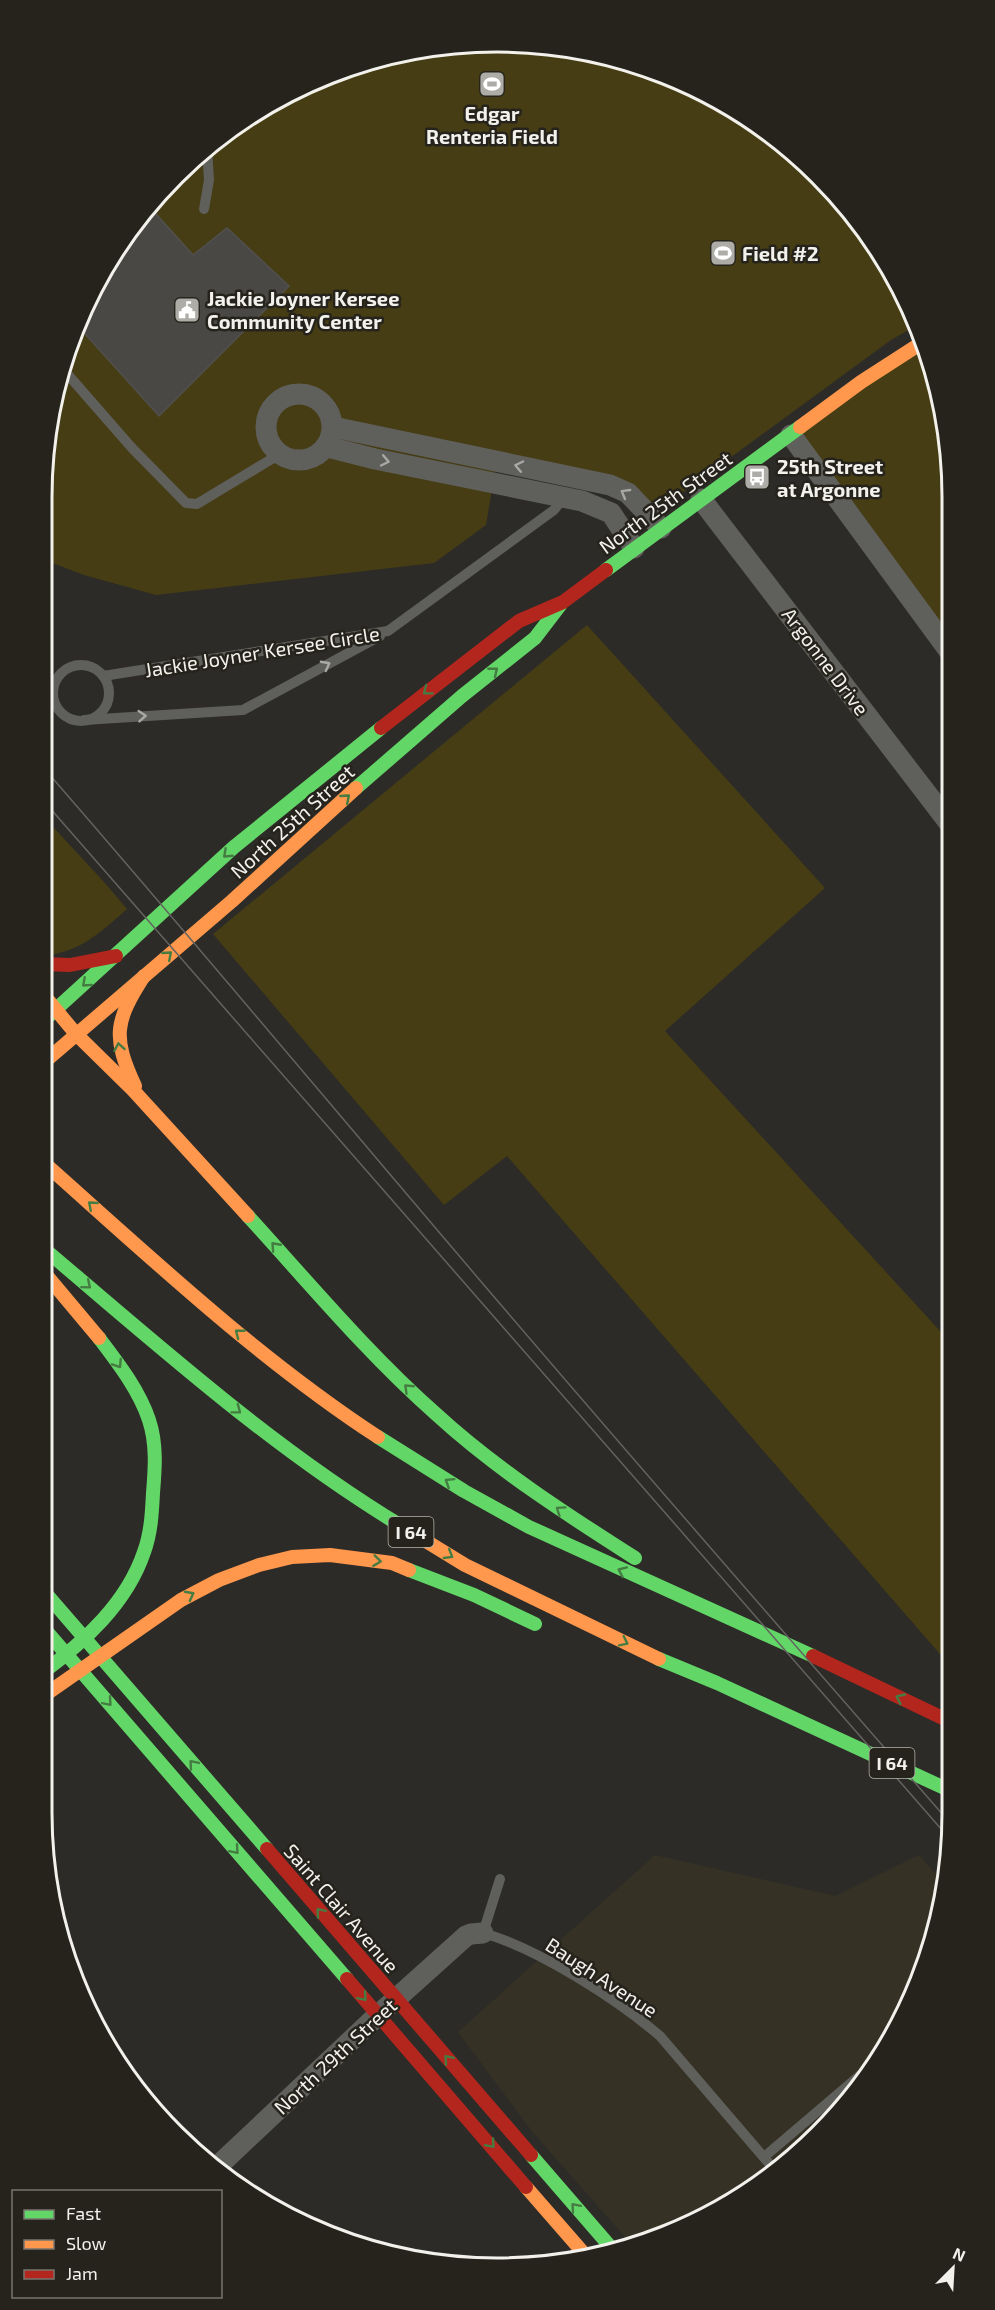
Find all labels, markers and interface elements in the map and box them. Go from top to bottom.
sports icon: Edgar Renteria Field [477,69,507,99]
place label: Edgar Renteria Field [426,101,558,148]
sports icon: Field #2 [708,238,738,268]
place label: Field #2 [742,241,819,265]
place label: Jackie Joyner Kersee Community Center [207,286,399,334]
public building icon: Jackie Joyner Kersee Community Center [172,295,202,325]
street label: North 25th Street [594,446,736,558]
one-way arrow [380,454,390,467]
place label: 25th Street at Argonne [777,454,883,501]
one-way arrow [514,460,524,473]
bus stop icon: 25th Street at Argonne [742,462,772,492]
one-way arrow [621,489,631,500]
street label: Argonne Drive [778,602,874,720]
street label: Jackie Joyner Kersee Circle [143,621,381,681]
one-way arrow [320,661,330,672]
one-way arrow [487,668,498,679]
one-way arrow [423,684,434,695]
one-way arrow [138,710,147,723]
street label: North 25th Street [225,759,359,883]
one-way arrow [339,794,350,805]
one-way arrow [223,847,233,858]
one-way arrow [161,951,172,962]
one-way arrow [82,976,93,987]
one-way arrow [114,1043,126,1052]
one-way arrow [88,1201,99,1212]
one-way arrow [271,1242,282,1253]
one-way arrow [80,1278,91,1289]
one-way arrow [235,1329,246,1340]
one-way arrow [111,1358,123,1368]
one-way arrow [404,1385,415,1396]
one-way arrow [230,1402,241,1413]
one-way arrow [445,1477,455,1489]
one-way arrow [556,1506,567,1517]
road number: I 64 [388,1517,434,1547]
one-way arrow [443,1548,453,1560]
one-way arrow [372,1555,381,1567]
one-way arrow [618,1566,629,1578]
one-way arrow [184,1591,194,1602]
one-way arrow [617,1635,628,1647]
one-way arrow [895,1694,906,1706]
one-way arrow [101,1695,112,1706]
road number: I 64 [870,1748,914,1778]
one-way arrow [189,1760,200,1771]
street label: Saint Clair Avenue [280,1839,404,1977]
one-way arrow [228,1843,239,1854]
one-way arrow [316,1908,327,1919]
street label: Baugh Avenue [542,1932,662,2022]
one-way arrow [356,1990,367,2001]
street label: North 29th Street [269,1993,402,2119]
one-way arrow [444,2055,455,2066]
one-way arrow [484,2137,495,2148]
legend [12,2190,222,2298]
text: Fast [66,2202,101,2224]
one-way arrow [571,2203,582,2214]
text: Slow [66,2232,107,2254]
north arrow [923,2238,983,2298]
text: N [950,2243,968,2265]
text: Jam [66,2262,98,2284]

